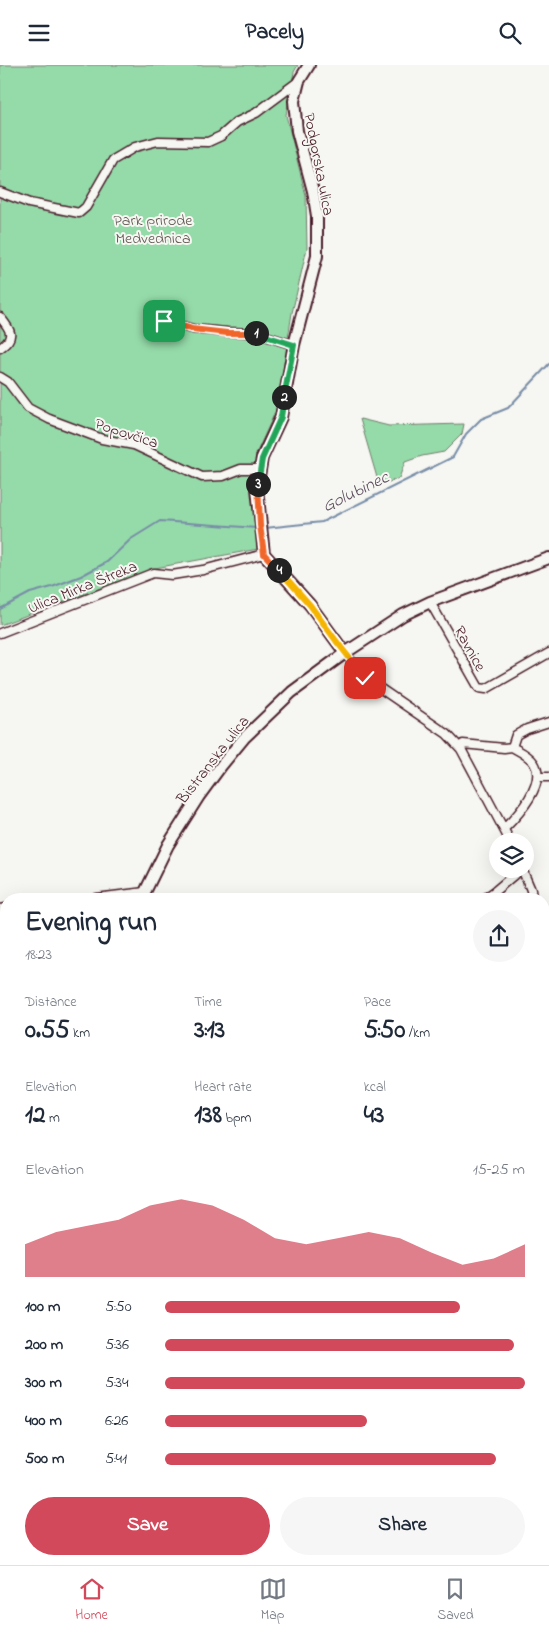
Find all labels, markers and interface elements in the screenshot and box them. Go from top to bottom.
text: Pacely [245,17,304,49]
icon: menu [25,19,53,47]
icon: search [496,19,524,47]
street label: Podgorska ulica [296,111,340,218]
park label: Park prirode Medvednica [114,209,193,251]
pin [143,300,185,342]
icon: arrive [150,307,178,335]
pin: 1 [244,321,268,345]
text: 1 [254,323,259,344]
pin: 2 [272,385,296,409]
text: 2 [281,387,288,408]
street label: Popovčica [91,412,161,455]
water label: Golubinec [318,465,394,520]
pin: 3 [246,471,270,497]
text: 3 [256,474,261,495]
street label: Ulica Mirka Štreka [24,555,141,621]
pin: 4 [266,557,292,583]
text: 4 [277,560,282,581]
street label: Ravnice [447,622,492,677]
pin [344,657,386,699]
icon: check [351,664,379,692]
street label: Bistranska ulica [171,711,256,811]
map controls [489,833,534,878]
button: layers [489,833,534,878]
text: Evening run [25,903,157,944]
button: share [473,910,525,962]
text: 18:23 [25,943,52,967]
text: Distance [25,992,77,1013]
text: Time [194,992,222,1013]
text: Pace [364,992,391,1013]
text: 0.55 [25,1013,70,1049]
text: 3:13 [194,1013,225,1049]
text: 5:50 [364,1013,405,1049]
text: km [70,1023,90,1044]
text: /km [405,1023,430,1044]
text: Elevation [25,1077,76,1098]
text: Heart rate [194,1077,252,1098]
text: kcal [364,1077,386,1098]
text: 12 [25,1098,45,1134]
text: 138 [194,1098,222,1134]
text: 43 [364,1098,384,1134]
text: m [45,1108,60,1129]
text: bpm [222,1108,251,1129]
text: Elevation [25,1158,84,1182]
text: 15–25 m [473,1158,525,1182]
text: 100 m [25,1295,60,1319]
text: 5:50 [105,1295,132,1319]
text: 200 m [25,1333,63,1357]
text: 5:36 [105,1333,129,1357]
text: 300 m [25,1371,62,1395]
text: 5:34 [105,1371,129,1395]
text: 400 m [25,1409,62,1433]
text: 6:26 [105,1409,128,1433]
text: 500 m [25,1447,64,1471]
text: 5:41 [105,1447,127,1471]
button: Save [25,1497,270,1555]
button: Share [280,1497,525,1555]
tab: Home [75,1575,108,1626]
tab: Map [259,1575,287,1626]
tab: Saved [437,1575,474,1626]

